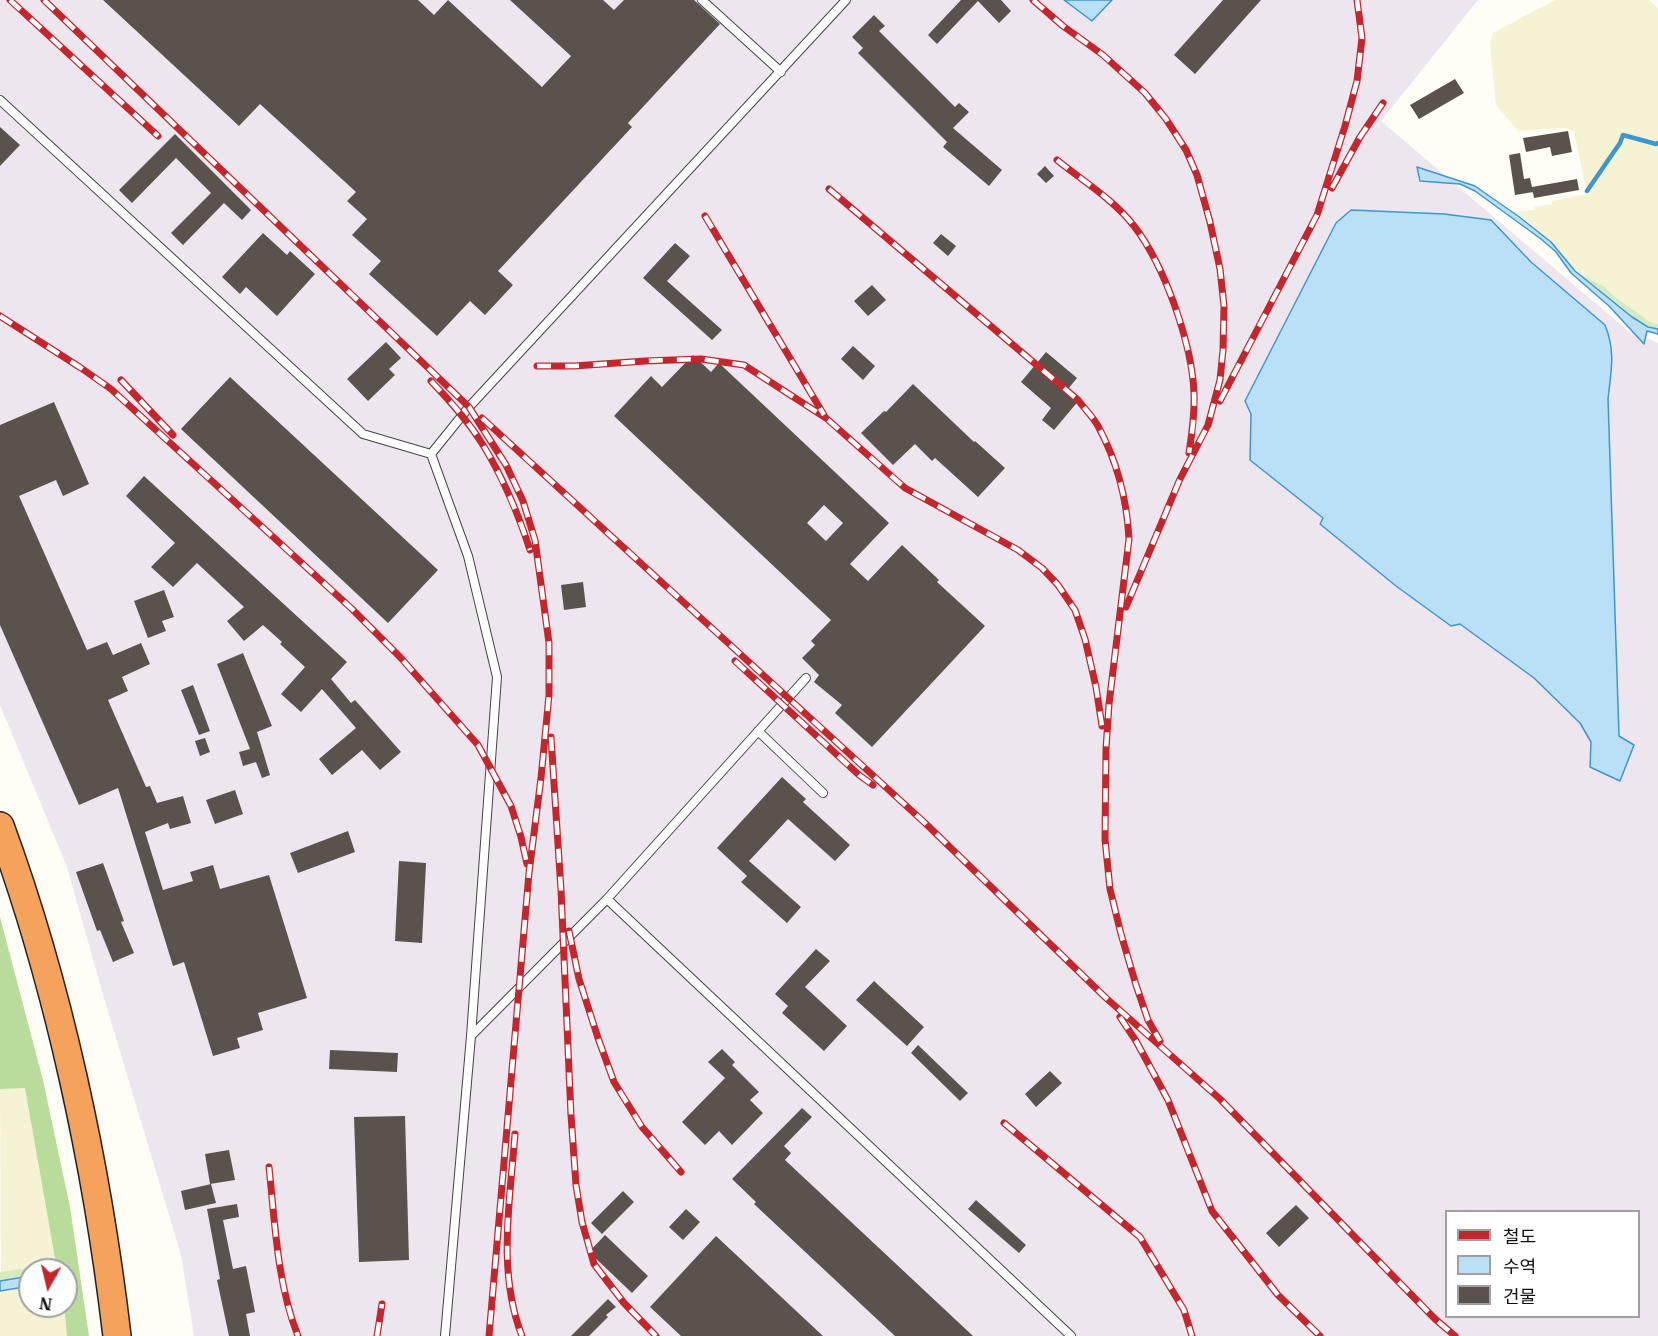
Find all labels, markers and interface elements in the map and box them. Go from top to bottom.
legend [1445,1210,1640,1318]
text: 철도 [1503,1225,1536,1248]
text: 수역 [1503,1255,1536,1278]
north arrow [18,1258,78,1318]
text: 건물 [1503,1285,1536,1308]
text: N [38,1293,53,1315]

